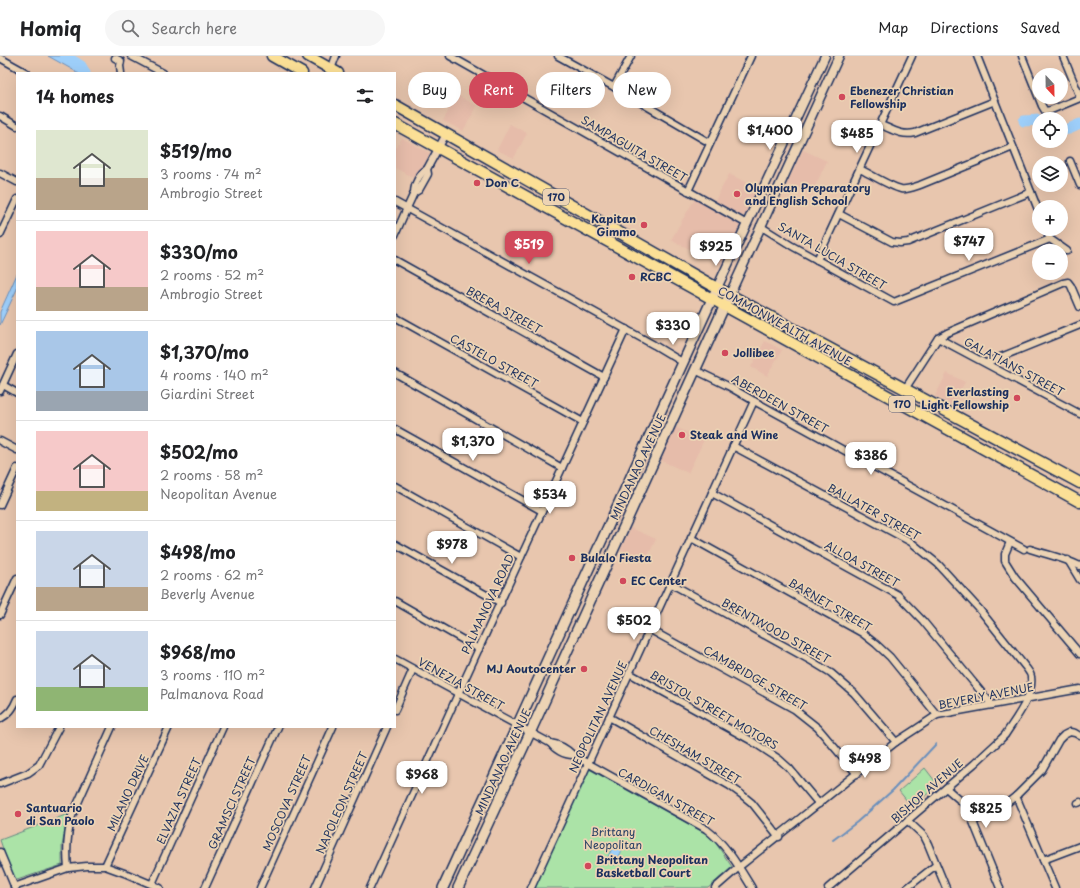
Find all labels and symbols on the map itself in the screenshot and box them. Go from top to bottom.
north arrow [1032,68,1068,104]
place label: Ebenezer Christian Fellowship [850,82,954,112]
marker: Ebenezer Christian Fellowship [837,92,847,102]
street label: SAMPAGUITA STREET [578,111,691,186]
pin: $1,400 [737,117,803,151]
pin: $485 [833,120,881,154]
place label: Don C [485,174,519,191]
marker: Don C [472,178,482,188]
place label: Olympian Preparatory and English School [745,179,870,209]
road number: 170 [543,189,569,205]
marker: Olympian Preparatory and English School [732,189,742,199]
place label: Kapitan Gimmo [591,210,637,240]
street label: SANTA LUCIA STREET [775,217,890,294]
marker: Kapitan Gimmo [639,220,649,230]
pin: $747 [945,228,993,262]
pin: $519 [505,231,553,265]
pin: $925 [692,233,740,267]
place label: RCBC [640,268,671,285]
marker: RCBC [627,272,637,282]
street label: BRERA STREET [463,282,545,338]
street label: COMMONWEALTH AVENUE [715,282,855,370]
pin: $330 [649,312,697,346]
street label: CASTELO STREET [447,329,542,392]
street label: GALATIANS STREET [961,333,1068,400]
place label: Jollibee [733,344,774,361]
marker: Jollibee [720,348,730,358]
street label: ABERDEEN STREET [729,370,832,437]
place label: Everlasting Light Fellowship [921,383,1009,413]
marker: Everlasting Light Fellowship [1012,393,1022,403]
road number: 170 [889,396,915,412]
street label: MINDANAO AVENUE [605,411,670,523]
place label: Steak and Wine [690,426,779,443]
pin: $1,370 [440,428,506,462]
marker: Steak and Wine [677,430,687,440]
pin: $386 [847,442,895,476]
street label: BALLATER STREET [825,479,924,544]
pin: $534 [526,481,574,515]
pin: $978 [428,531,476,565]
street label: ALLOA STREET [822,536,903,591]
place label: Bulalo Fiesta [580,549,652,566]
street label: PALMANOVA ROAD [457,551,518,657]
marker: Bulalo Fiesta [567,553,577,563]
place label: EC Center [631,572,687,589]
street label: BARNET STREET [785,574,876,636]
marker: EC Center [618,576,628,586]
street label: BRENTWOOD STREET [719,594,834,668]
pin: $502 [610,607,658,641]
street label: CAMBRIDGE STREET [700,641,811,714]
street label: VENEZIA STREET [415,653,508,714]
street label: NEOPOLITAN AVENUE [564,658,631,775]
place label: MJ Aoutocenter [487,660,576,677]
marker: MJ Aoutocenter [579,664,589,674]
street label: BRISTOL STREET MOTORS [647,666,782,753]
street label: BEVERLY AVENUE [937,678,1035,713]
street label: MINDANAO AVENUE [470,706,535,818]
street label: CHESHAM STREET [646,721,744,788]
pin: $498 [841,745,889,779]
street label: NAPOLEON STREET [311,749,372,857]
street label: MILANO DRIVE [102,752,153,834]
street label: MOSCOVA STREET [258,752,316,853]
street label: GRAMSCI STREET [203,753,260,852]
street label: ELVAZIA STREET [152,754,205,847]
street label: BISHOP AVENUE [887,754,967,827]
pin: $968 [398,761,446,795]
street label: CARDIGAN STREET [615,763,718,830]
pin: $825 [962,795,1010,829]
place label: Santuario di San Paolo [26,799,95,829]
marker: Santuario di San Paolo [13,809,23,819]
park label: Brittany Neopolitan [584,823,642,853]
place label: Brittany Neopolitan Basketball Court [596,851,708,881]
marker: Brittany Neopolitan Basketball Court [583,861,593,871]

